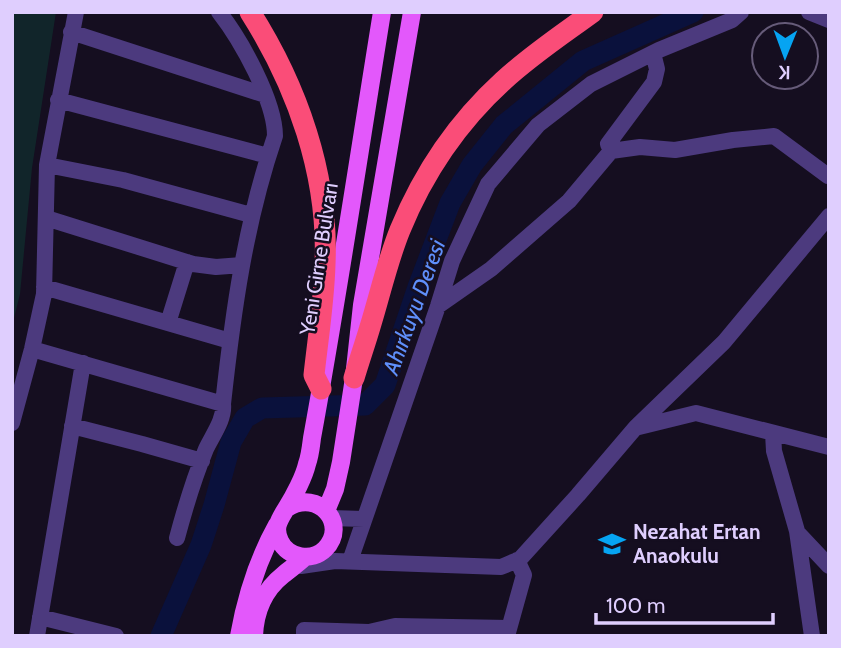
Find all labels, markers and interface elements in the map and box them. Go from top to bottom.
north arrow [750,21,820,91]
text: K [778,61,791,84]
street label: Yeni Girne Bulvarı [294,181,343,338]
water label: Ahırkuyu Deresi [376,235,452,379]
place label: Nezahat Ertan Anaokulu [633,519,761,568]
school or university icon: Nezahat Ertan Anaokulu [597,529,627,559]
scale bar [596,582,773,626]
text: 100 m [606,593,665,618]

